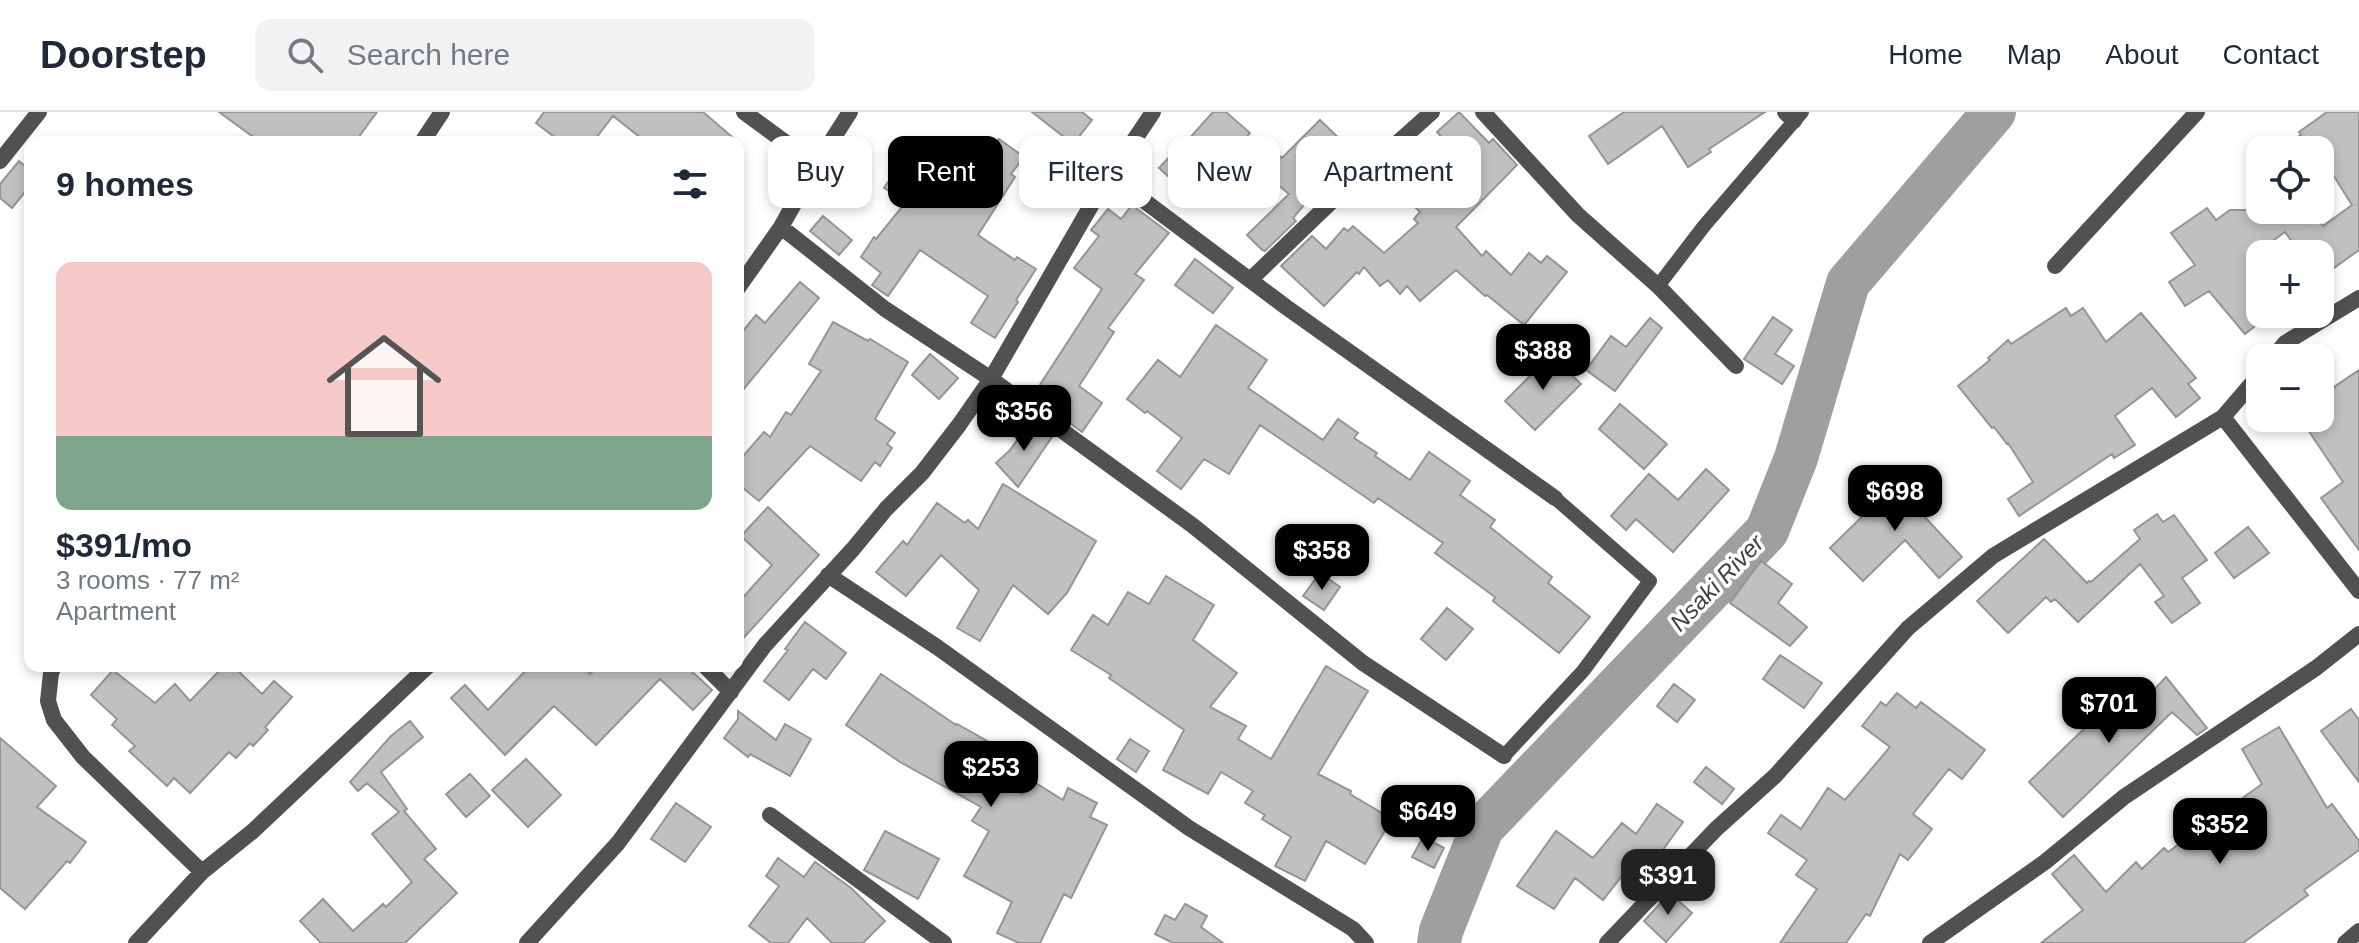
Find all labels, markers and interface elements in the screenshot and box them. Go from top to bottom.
search box [255,19,815,91]
icon: search [283,33,327,77]
text: Doorstep [40,34,207,76]
text: Search here [347,38,510,71]
text: Home [1888,39,1963,70]
text: Map [2007,39,2061,70]
text: About [2105,39,2179,70]
text: Contact [2223,39,2319,70]
chip: Buy [768,136,872,208]
chip: Rent [888,136,1003,208]
chip: Filters [1019,136,1152,208]
chip: New [1168,136,1280,208]
chip: Apartment [1296,136,1481,208]
map controls [2246,136,2334,432]
button: locate [2246,136,2334,224]
icon: filters [668,162,712,206]
text: 9 homes [56,165,194,203]
button: + [2246,240,2334,328]
icon: home [312,314,456,458]
pin: $388 [1496,324,1590,392]
text: $388 [1514,335,1572,365]
button: − [2246,344,2334,432]
pin: $356 [977,385,1071,453]
text: $356 [995,396,1053,426]
pin: $698 [1848,465,1942,533]
text: $698 [1866,476,1924,506]
pin: $358 [1275,524,1369,592]
text: $391/mo [56,526,192,564]
water label: Nsaki River [1664,528,1770,636]
text: $358 [1293,535,1351,565]
text: 3 rooms · 77 m² [56,565,240,595]
text: Apartment [56,596,176,626]
pin: $701 [2062,677,2156,745]
text: $701 [2080,688,2138,718]
pin: $253 [944,741,1038,809]
text: $253 [962,752,1020,782]
pin: $649 [1381,785,1475,853]
text: $649 [1399,796,1457,826]
pin: $352 [2173,798,2267,866]
text: $352 [2191,809,2249,839]
pin: $391 [1621,849,1715,917]
text: $391 [1639,860,1697,890]

